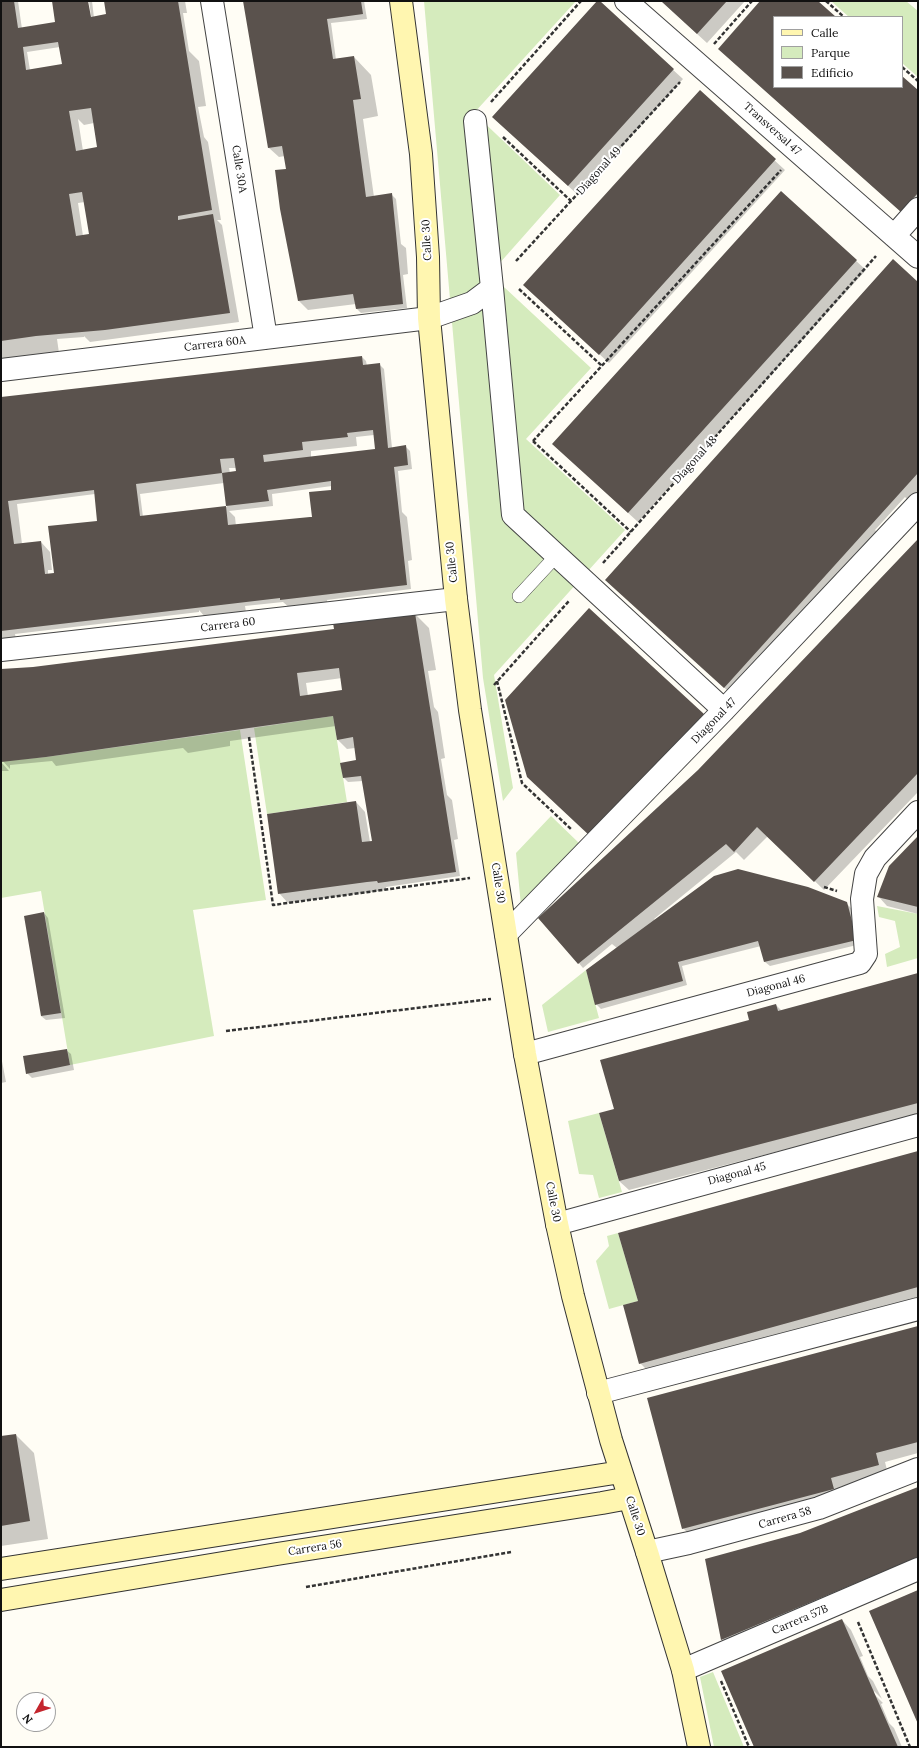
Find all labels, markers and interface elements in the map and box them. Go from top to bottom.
legend [773,16,903,88]
text: Calle [811,25,839,40]
text: Parque [811,45,850,60]
text: Edificio [811,65,853,80]
street label: Transversal 47 [740,100,804,158]
street label: Calle 30A [229,144,249,194]
street label: Diagonal 49 [574,144,624,198]
street label: Calle 30 [419,219,435,261]
street label: Carrera 60A [183,334,247,354]
street label: Diagonal 48 [670,433,720,487]
street label: Calle 30 [443,541,461,583]
street label: Carrera 60 [200,615,256,635]
street label: Diagonal 47 [689,695,739,747]
street label: Calle 30 [488,862,508,904]
street label: Diagonal 46 [745,972,807,1000]
street label: Diagonal 45 [706,1160,768,1188]
street label: Calle 30 [543,1181,563,1223]
street label: Calle 30 [622,1494,648,1538]
street label: Carrera 58 [757,1504,813,1532]
street label: Carrera 56 [287,1537,343,1559]
street label: Carrera 57B [770,1602,830,1638]
north arrow [16,1692,56,1732]
text: N [19,1711,36,1727]

